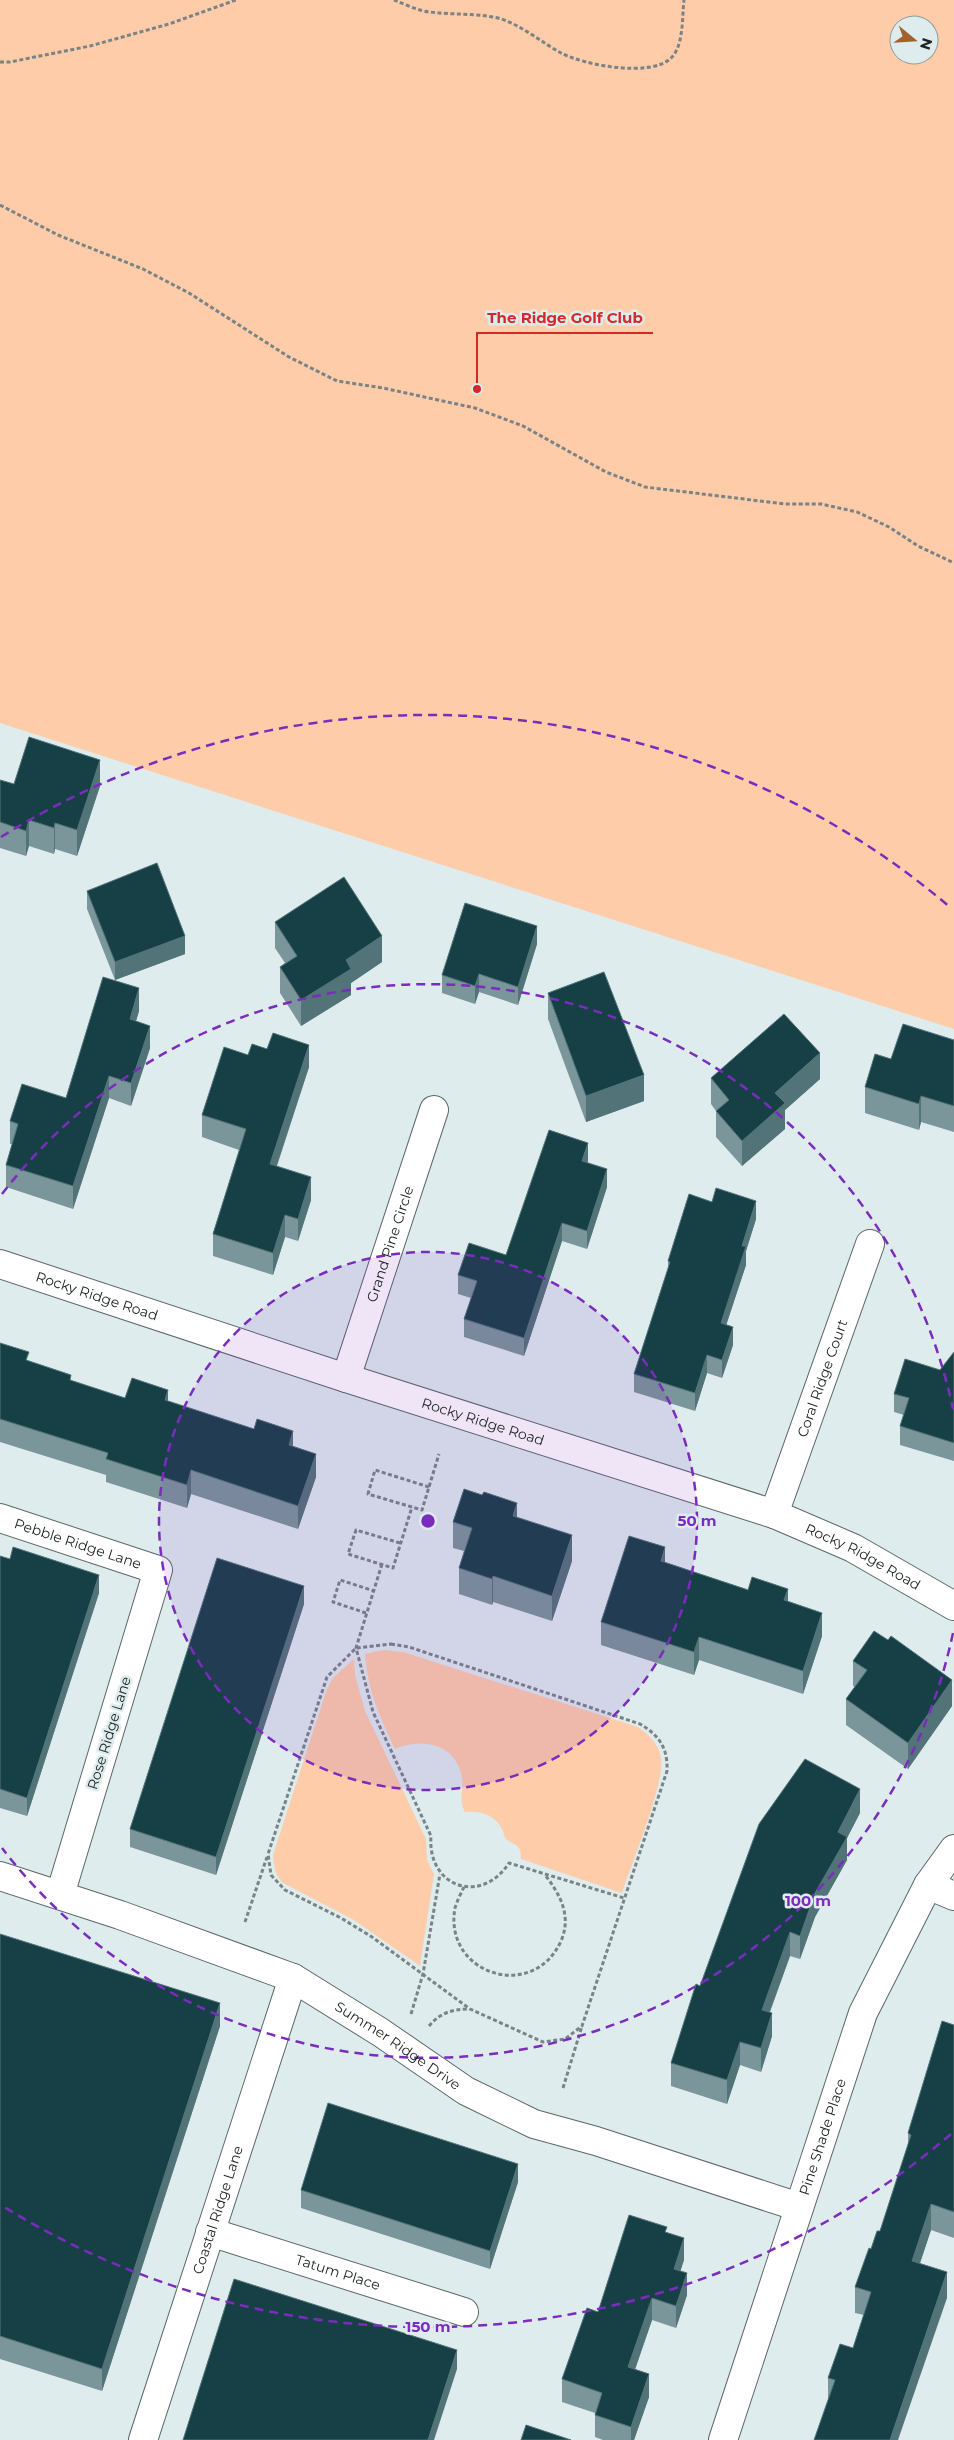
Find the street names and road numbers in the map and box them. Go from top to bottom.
street label: Grand Pine Circle [362,1184,417,1305]
street label: Rocky Ridge Road [33,1267,160,1324]
street label: Coral Ridge Court [793,1317,852,1440]
street label: Rocky Ridge Road [419,1394,547,1449]
street label: Pebble Ridge Lane [12,1514,144,1573]
street label: Rocky Ridge Road [802,1519,924,1594]
street label: Rose Ridge Lane [83,1674,135,1792]
street label: Summer Ridge Drive [332,1997,464,2094]
street label: Pine Shade Place [795,2076,850,2198]
street label: Coastal Ridge Lane [188,2143,247,2276]
street label: Tatum Place [293,2250,382,2294]

